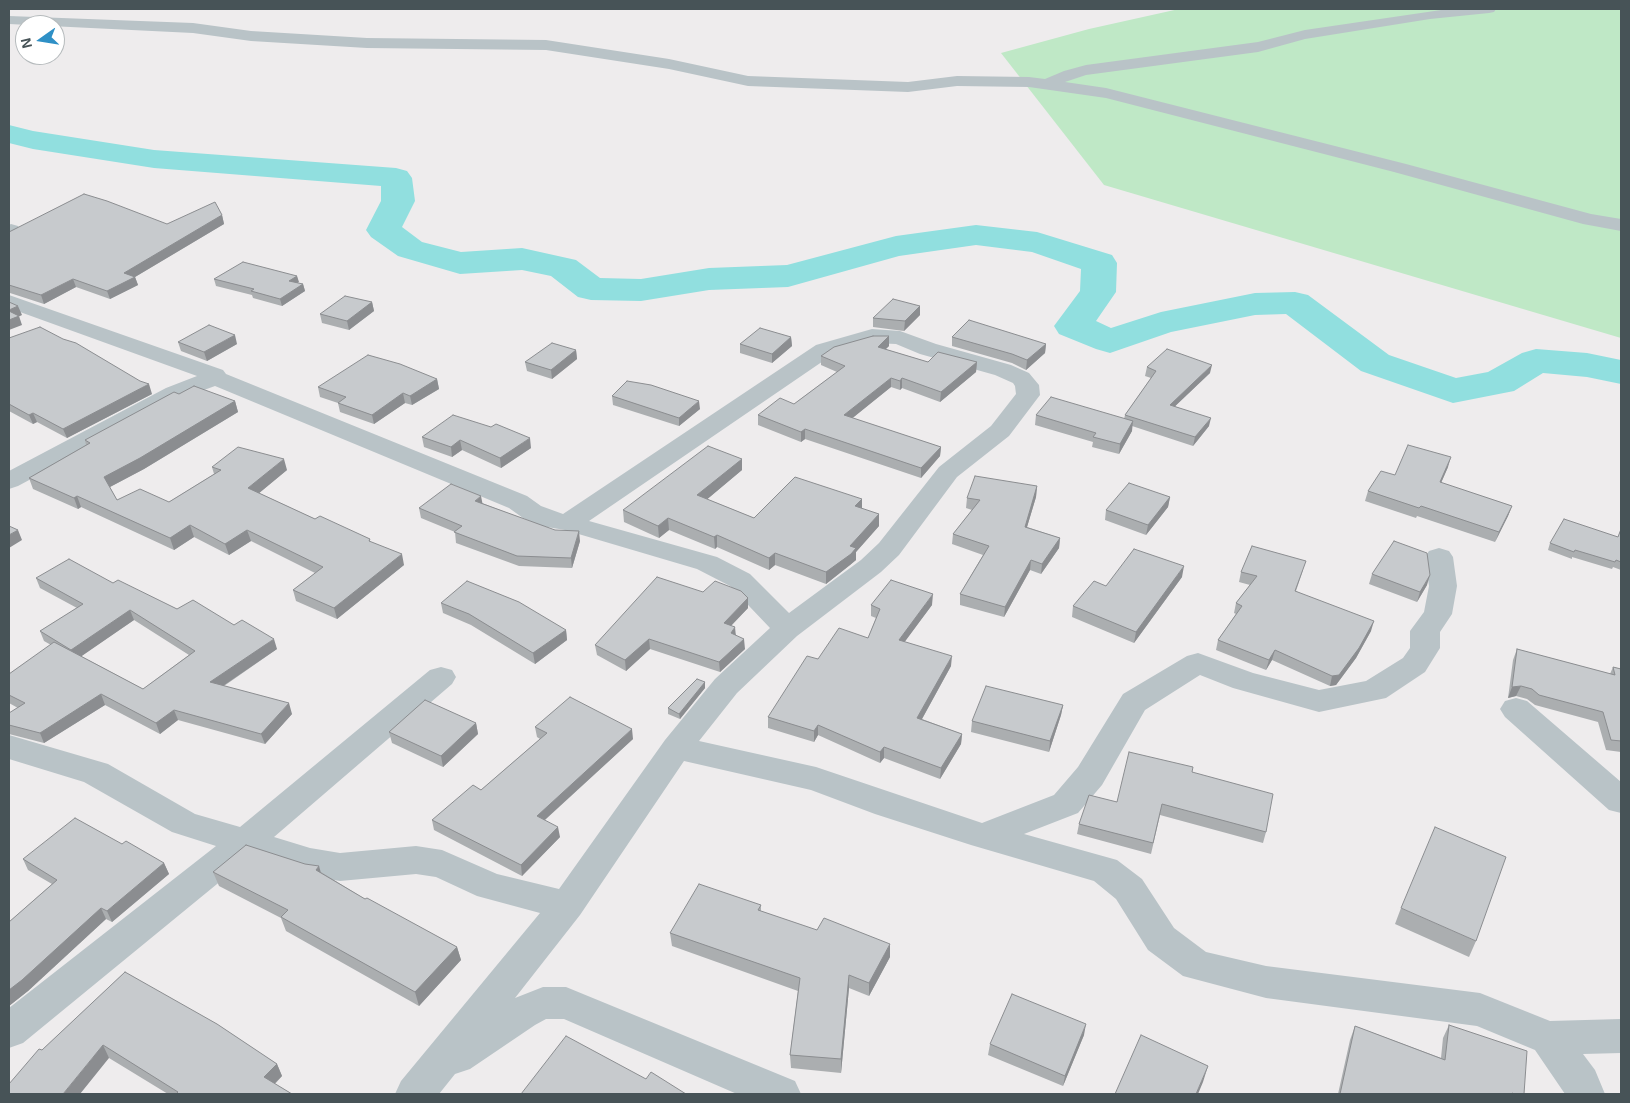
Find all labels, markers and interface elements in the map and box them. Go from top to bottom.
north arrow [15,15,65,65]
text: N [17,36,35,50]

